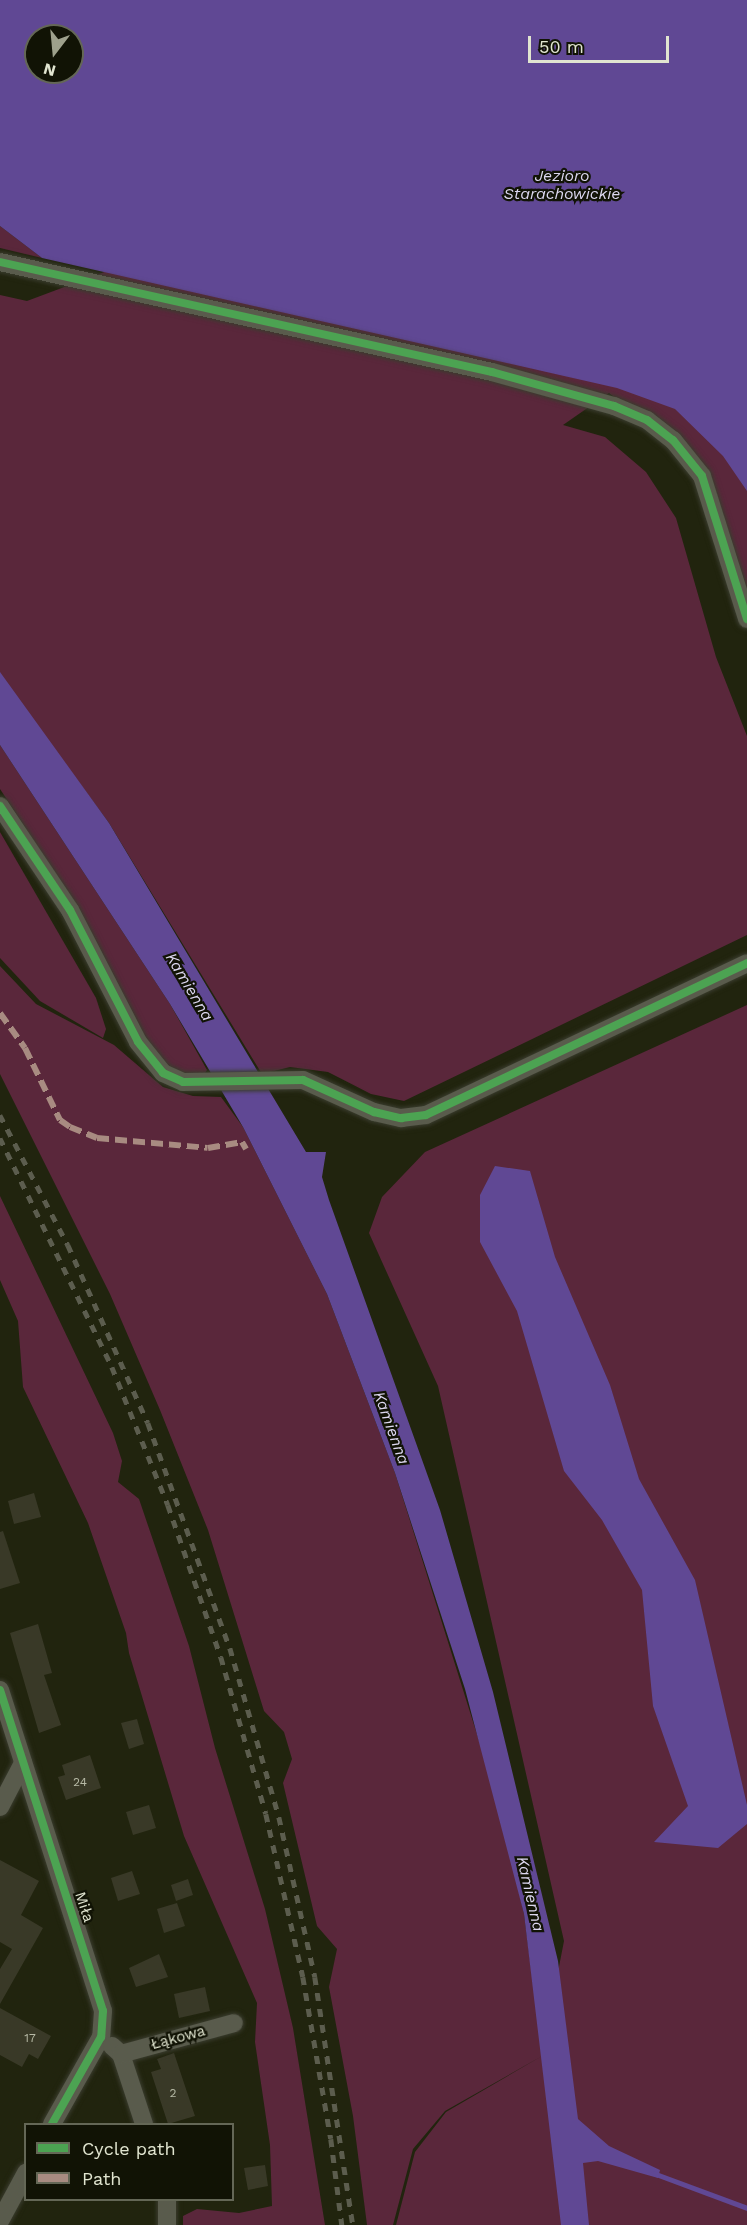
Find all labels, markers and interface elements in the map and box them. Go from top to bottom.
north arrow [24,24,84,84]
scale bar [531,24,672,62]
text: 50 m [539,36,584,57]
text: N [41,59,58,81]
water label: Jezioro Starachowickie [504,166,620,204]
water label: Kamienna [161,949,217,1025]
water label: Kamienna [369,1389,413,1467]
house number: 24 [73,1776,87,1790]
water label: Kamienna [512,1855,548,1933]
street label: Miła [71,1890,97,1924]
street label: Łąkowa [149,2022,207,2054]
house number: 17 [24,2032,36,2046]
house number: 2 [170,2087,176,2101]
legend [24,2123,234,2201]
text: Cycle path [82,2138,176,2159]
text: Path [82,2168,122,2189]

